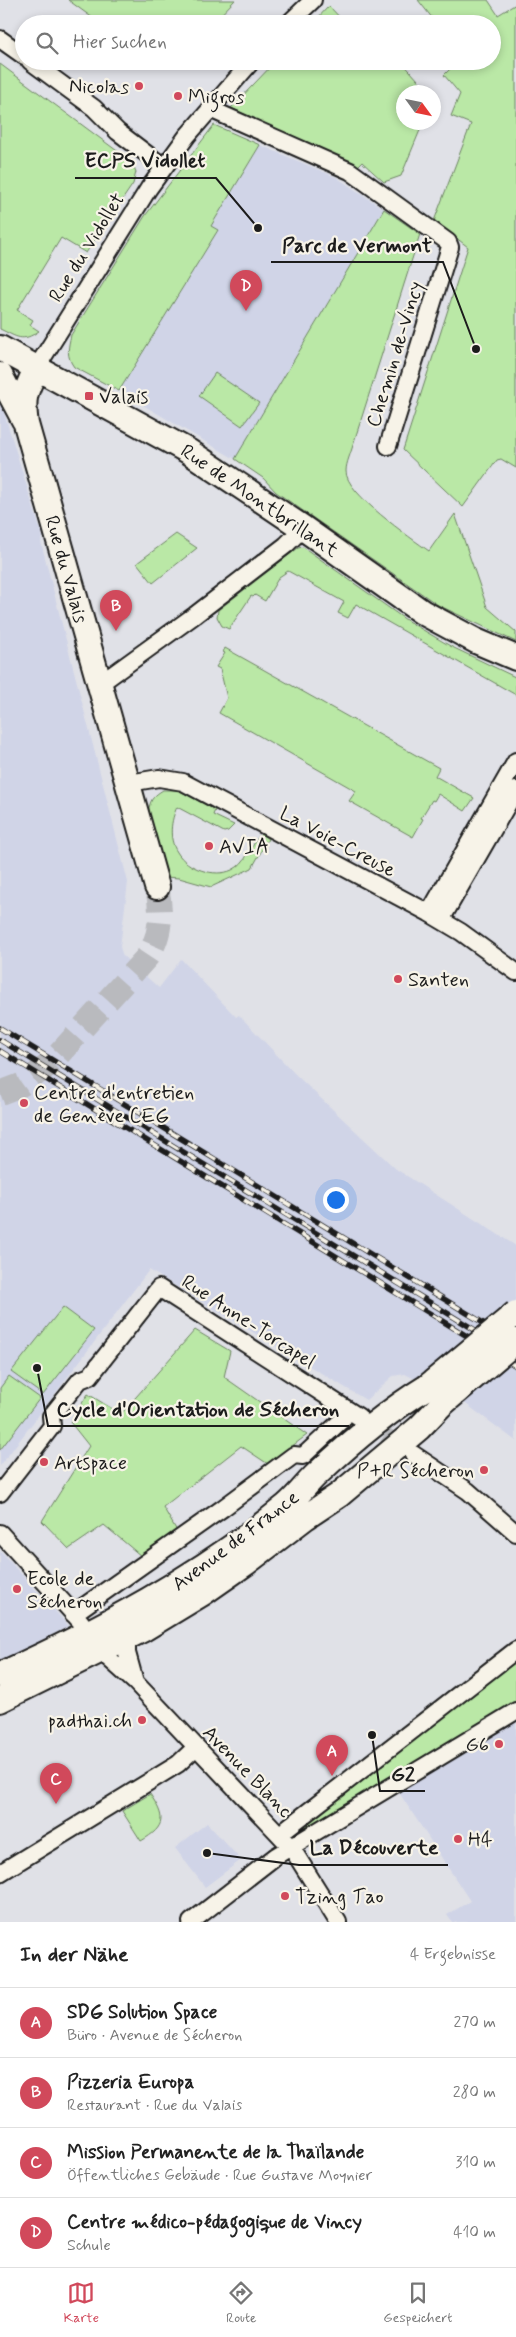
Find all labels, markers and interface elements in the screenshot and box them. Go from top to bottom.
search box [15,15,501,70]
icon: search [33,29,61,57]
text: Hier suchen [73,30,167,55]
place label: Nicolas [69,74,129,101]
marker: Nicolas [133,80,145,92]
place label: Migros [188,84,244,113]
north arrow [396,85,441,130]
marker: Migros [172,90,184,102]
callout: ECPS Vidollet [75,142,216,178]
text: ECPS Vidollet [85,147,206,175]
street label: Rue du Vidollet [43,188,132,308]
callout: Parc de Vermont [271,226,443,262]
text: Parc de Vermont [282,232,432,260]
pin: D [230,270,262,311]
street label: Chemin de-Vincy [360,278,430,431]
place label: Valais [99,384,149,411]
marker: Valais [83,390,95,402]
street label: Rue de Montbrillant [175,438,344,564]
street label: Rue du Valais [37,512,94,627]
pin: B [100,590,132,631]
street label: La Voie-Creuse [274,800,400,884]
place label: AVIA [219,834,269,861]
marker: AVIA [203,840,215,852]
place label: Santen [408,967,469,994]
marker: Santen [392,973,404,985]
place label: Centre d'entretien de Genève CEG [34,1080,194,1130]
marker: Centre d'entretien de Genève CEG [18,1097,30,1109]
your location [323,1187,349,1213]
street label: Rue Anne-Torcapel [176,1269,320,1376]
callout: Cycle d'Orientation de Sécheron [48,1390,349,1426]
text: Cycle d'Orientation de Sécheron [57,1396,339,1424]
place label: Artspace [54,1450,127,1477]
marker: Artspace [38,1456,50,1468]
place label: P+R Sécheron [357,1458,474,1485]
marker: P+R Sécheron [478,1464,490,1476]
street label: Avenue de France [167,1484,305,1598]
place label: Ecole de Sécheron [27,1566,102,1616]
marker: Ecole de Sécheron [11,1583,23,1595]
place label: padthai.ch [48,1708,132,1735]
marker: padthai.ch [136,1714,148,1726]
street label: Avenue Blanc [196,1720,298,1824]
place label: G6 [466,1732,489,1759]
pin: A [316,1735,348,1776]
marker: G6 [493,1738,505,1750]
callout: G2 [380,1755,425,1791]
text: G2 [391,1761,416,1789]
pin: C [40,1763,72,1804]
place label: H4 [468,1827,493,1854]
callout: La Découverte [299,1829,448,1865]
marker: H4 [452,1833,464,1845]
text: La Découverte [310,1834,439,1862]
place label: Tzing Tao [295,1884,384,1911]
marker: Tzing Tao [279,1890,291,1902]
text: In der Nähe [20,1941,128,1969]
text: 4 Ergebnisse [410,1944,496,1965]
text: SDG Solution Space [67,2000,217,2025]
text: A [31,2012,41,2033]
text: 270 m [453,2012,496,2033]
text: Büro · Avenue de Sécheron [67,2025,242,2046]
text: Pizzeria Europa [67,2070,194,2095]
text: B [31,2082,41,2103]
text: 280 m [453,2082,496,2103]
text: Restaurant · Rue du Valais [67,2095,242,2116]
text: Mission Permanente de la Thaïlande [67,2140,364,2165]
text: C [30,2152,42,2173]
text: 310 m [455,2152,496,2173]
text: Öffentliches Gebäude · Rue Gustave Moynier [67,2165,372,2186]
text: Centre médico-pédagogique de Vincy [67,2210,362,2235]
text: D [30,2222,42,2243]
text: 410 m [453,2222,496,2243]
text: Schule [67,2235,111,2256]
tab: Karte [63,2279,99,2327]
tab: Route [226,2279,256,2327]
tab: Gespeichert [383,2279,453,2327]

